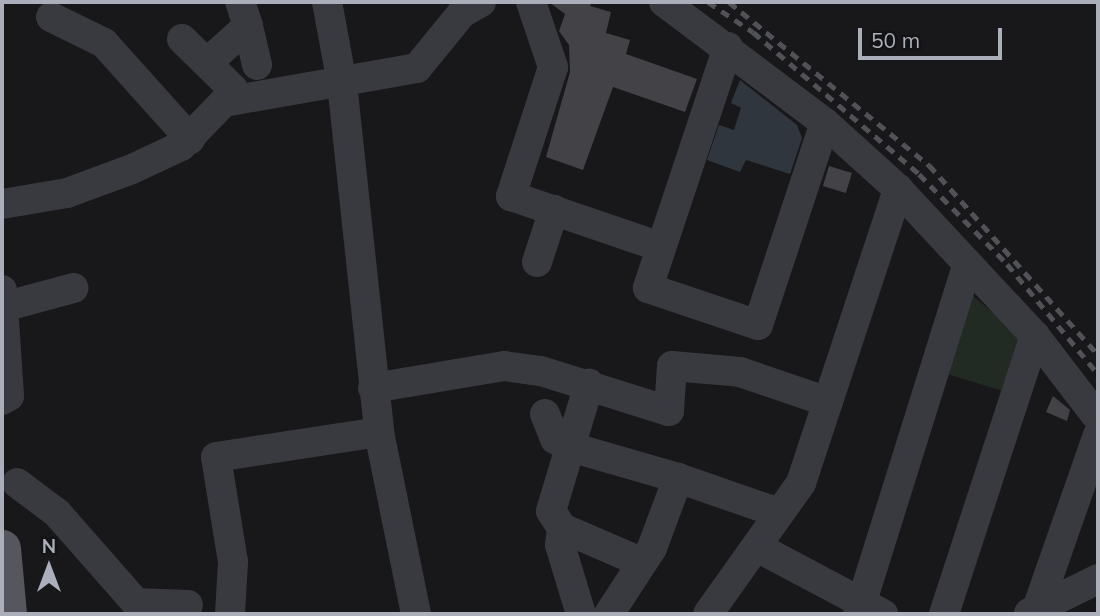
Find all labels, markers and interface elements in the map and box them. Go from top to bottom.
scale bar [862,14,1006,58]
text: 50 m [871,27,920,53]
north arrow [14,532,84,602]
text: N [42,534,56,558]

